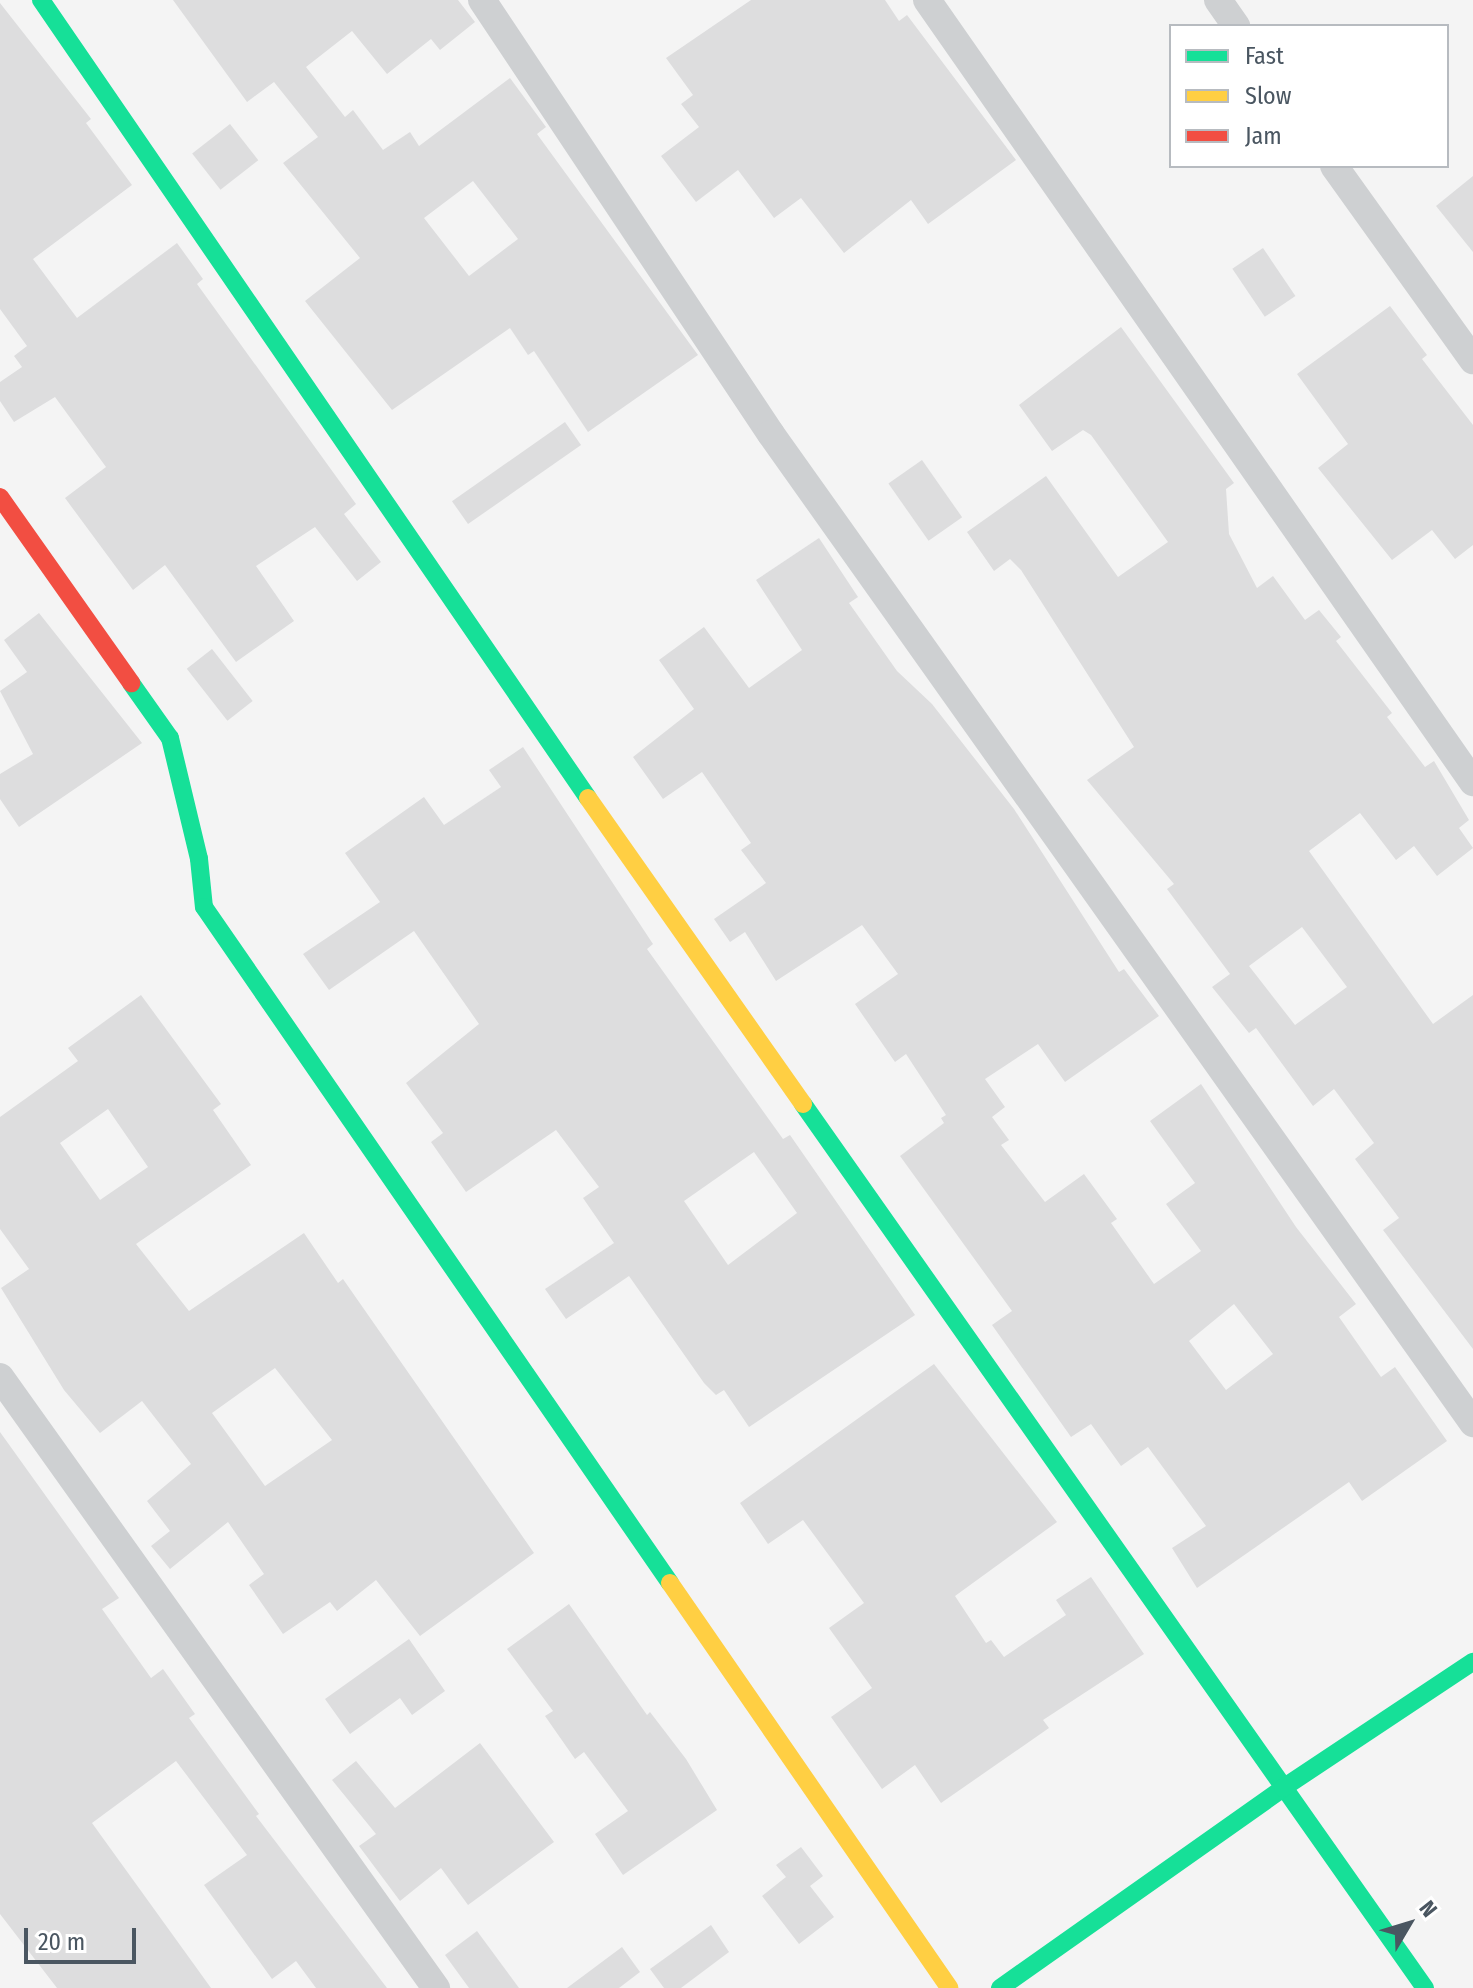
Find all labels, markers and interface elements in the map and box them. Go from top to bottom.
legend [1169,24,1449,168]
text: Fast [1245,42,1284,70]
text: Slow [1245,82,1291,110]
text: Jam [1245,122,1282,150]
north arrow [1369,1884,1449,1964]
text: N [1414,1895,1443,1922]
scale bar [28,1912,140,1962]
text: 20 m [38,1928,85,1956]

